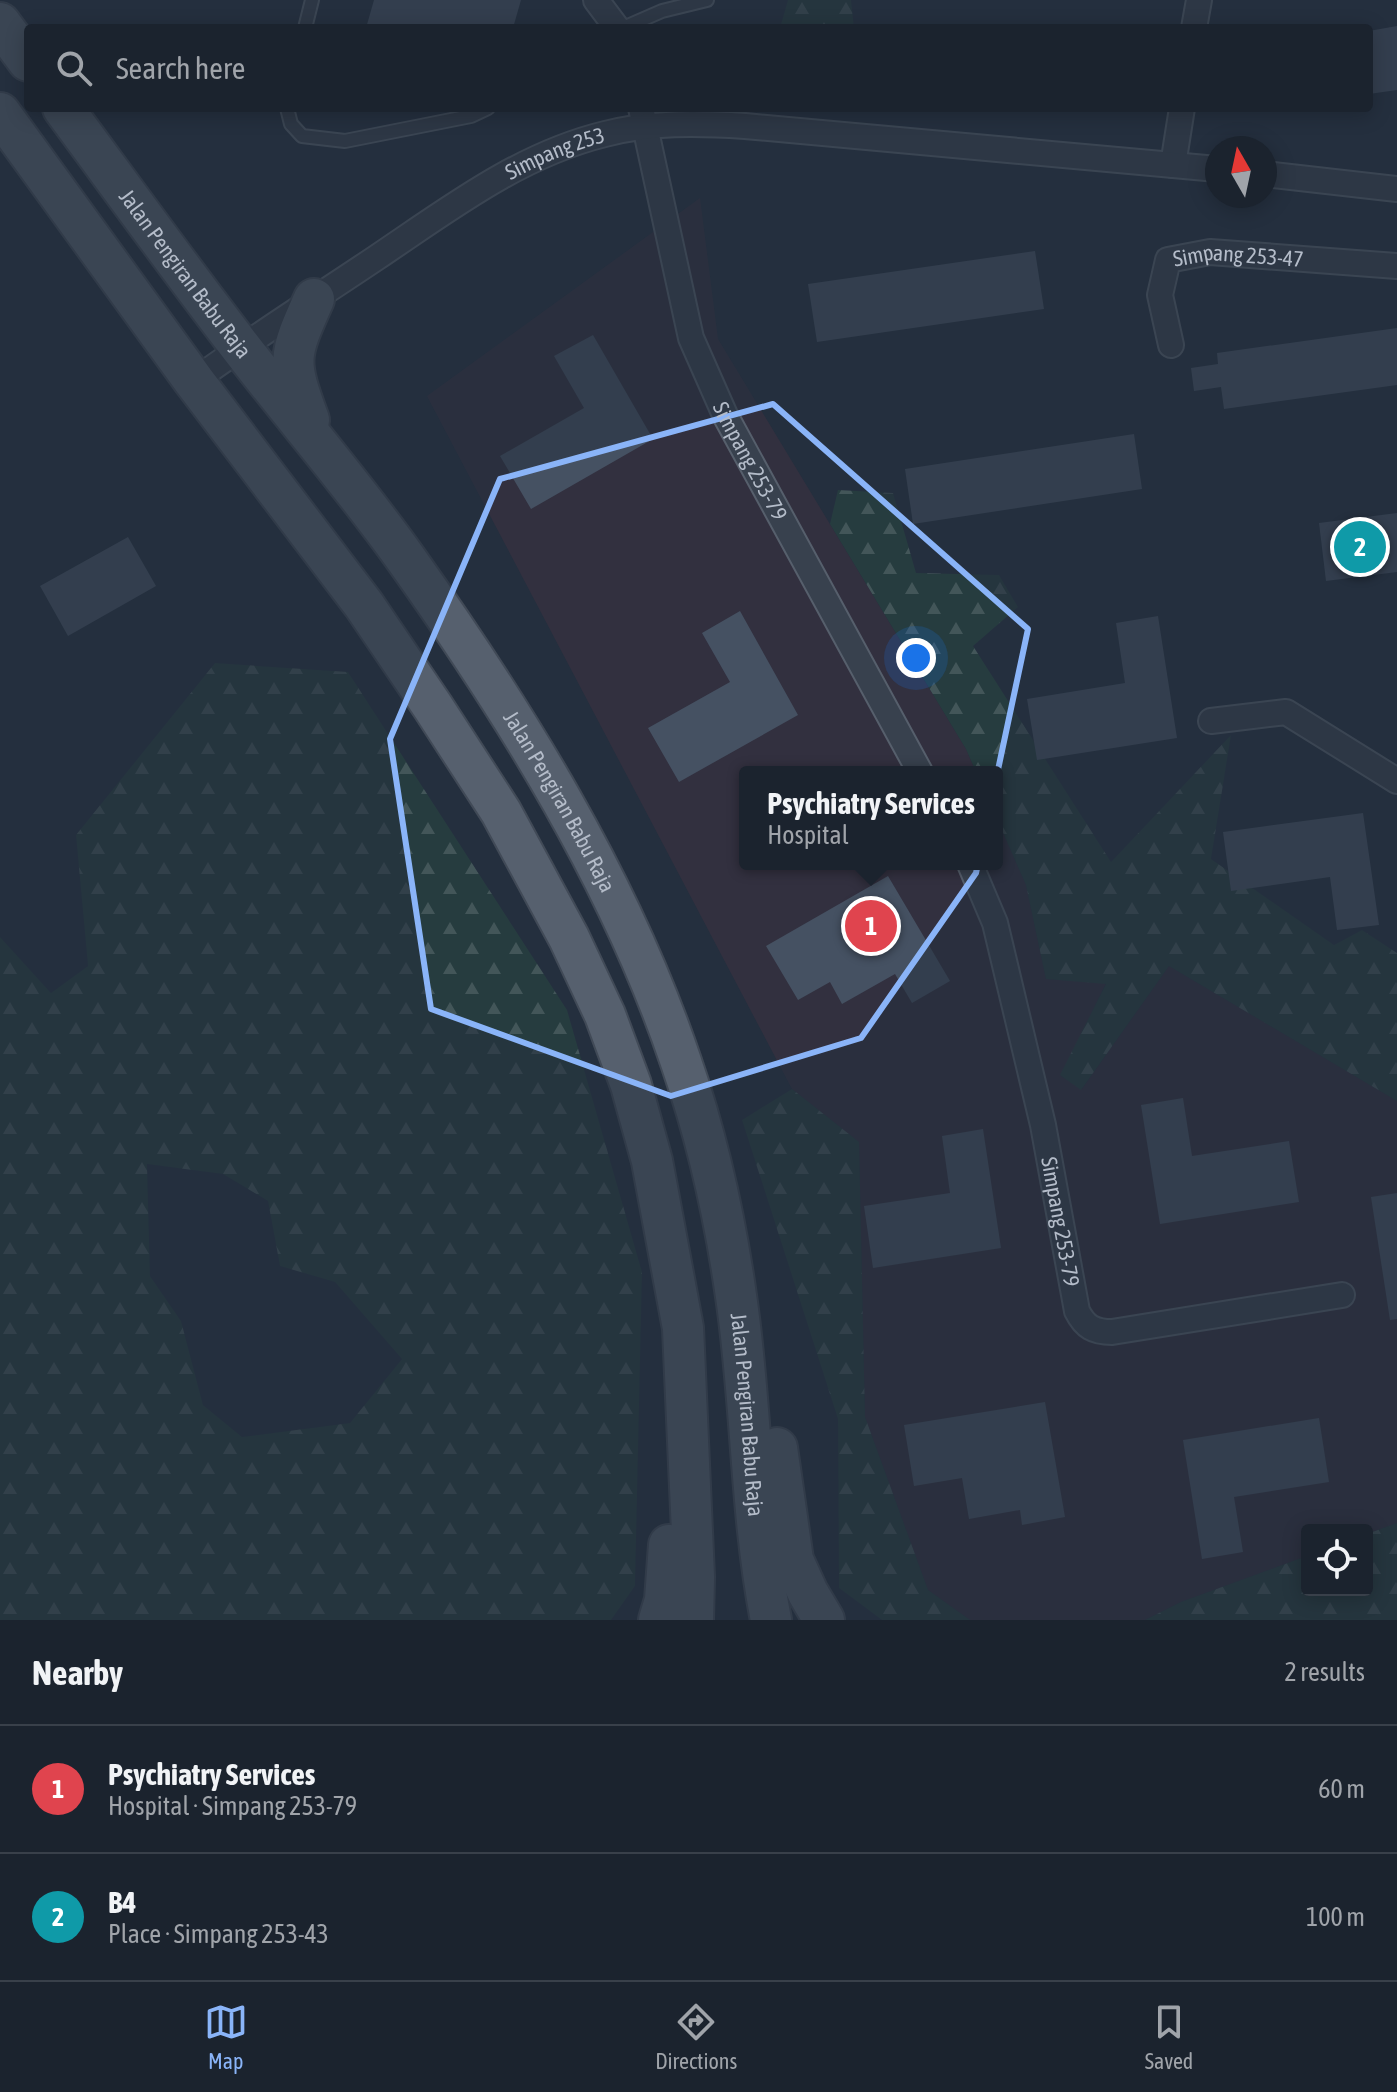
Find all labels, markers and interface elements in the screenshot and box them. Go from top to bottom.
search box [24,24,1373,112]
icon: search [52,46,96,90]
text: Search here [116,51,245,85]
street label: Simpang 253 [501,122,607,185]
north arrow [1205,136,1277,208]
street label: Jalan Pengiran Babu Raja [114,184,257,363]
street label: Simpang 253-47 [1171,239,1304,272]
street label: Simpang 253-79 [708,398,793,525]
pin: 2 [1334,517,1386,577]
your location [896,638,936,678]
street label: Jalan Pengiran Babu Raja [498,706,621,896]
popup [739,766,1003,870]
text: Psychiatry Services [767,786,975,820]
text: Hospital [767,820,849,850]
pin: 1 [845,896,897,956]
street label: Simpang 253-79 [1036,1155,1085,1289]
street label: Jalan Pengiran Babu Raja [726,1311,769,1518]
map controls [1301,1524,1373,1596]
button: locate [1301,1524,1373,1596]
text: Nearby [32,1653,123,1692]
text: 2 results [1284,1657,1365,1687]
text: Psychiatry Services [108,1757,315,1791]
text: 1 [52,1774,64,1804]
text: 60 m [1318,1774,1365,1804]
text: Hospital · Simpang 253-79 [108,1791,357,1821]
text: B4 [108,1885,136,1919]
text: 2 [52,1902,64,1932]
text: 100 m [1306,1902,1365,1932]
text: Place · Simpang 253-43 [108,1919,329,1949]
tab: Map [204,2000,248,2074]
tab: Directions [655,2000,737,2074]
tab: Saved [1145,2000,1193,2074]

